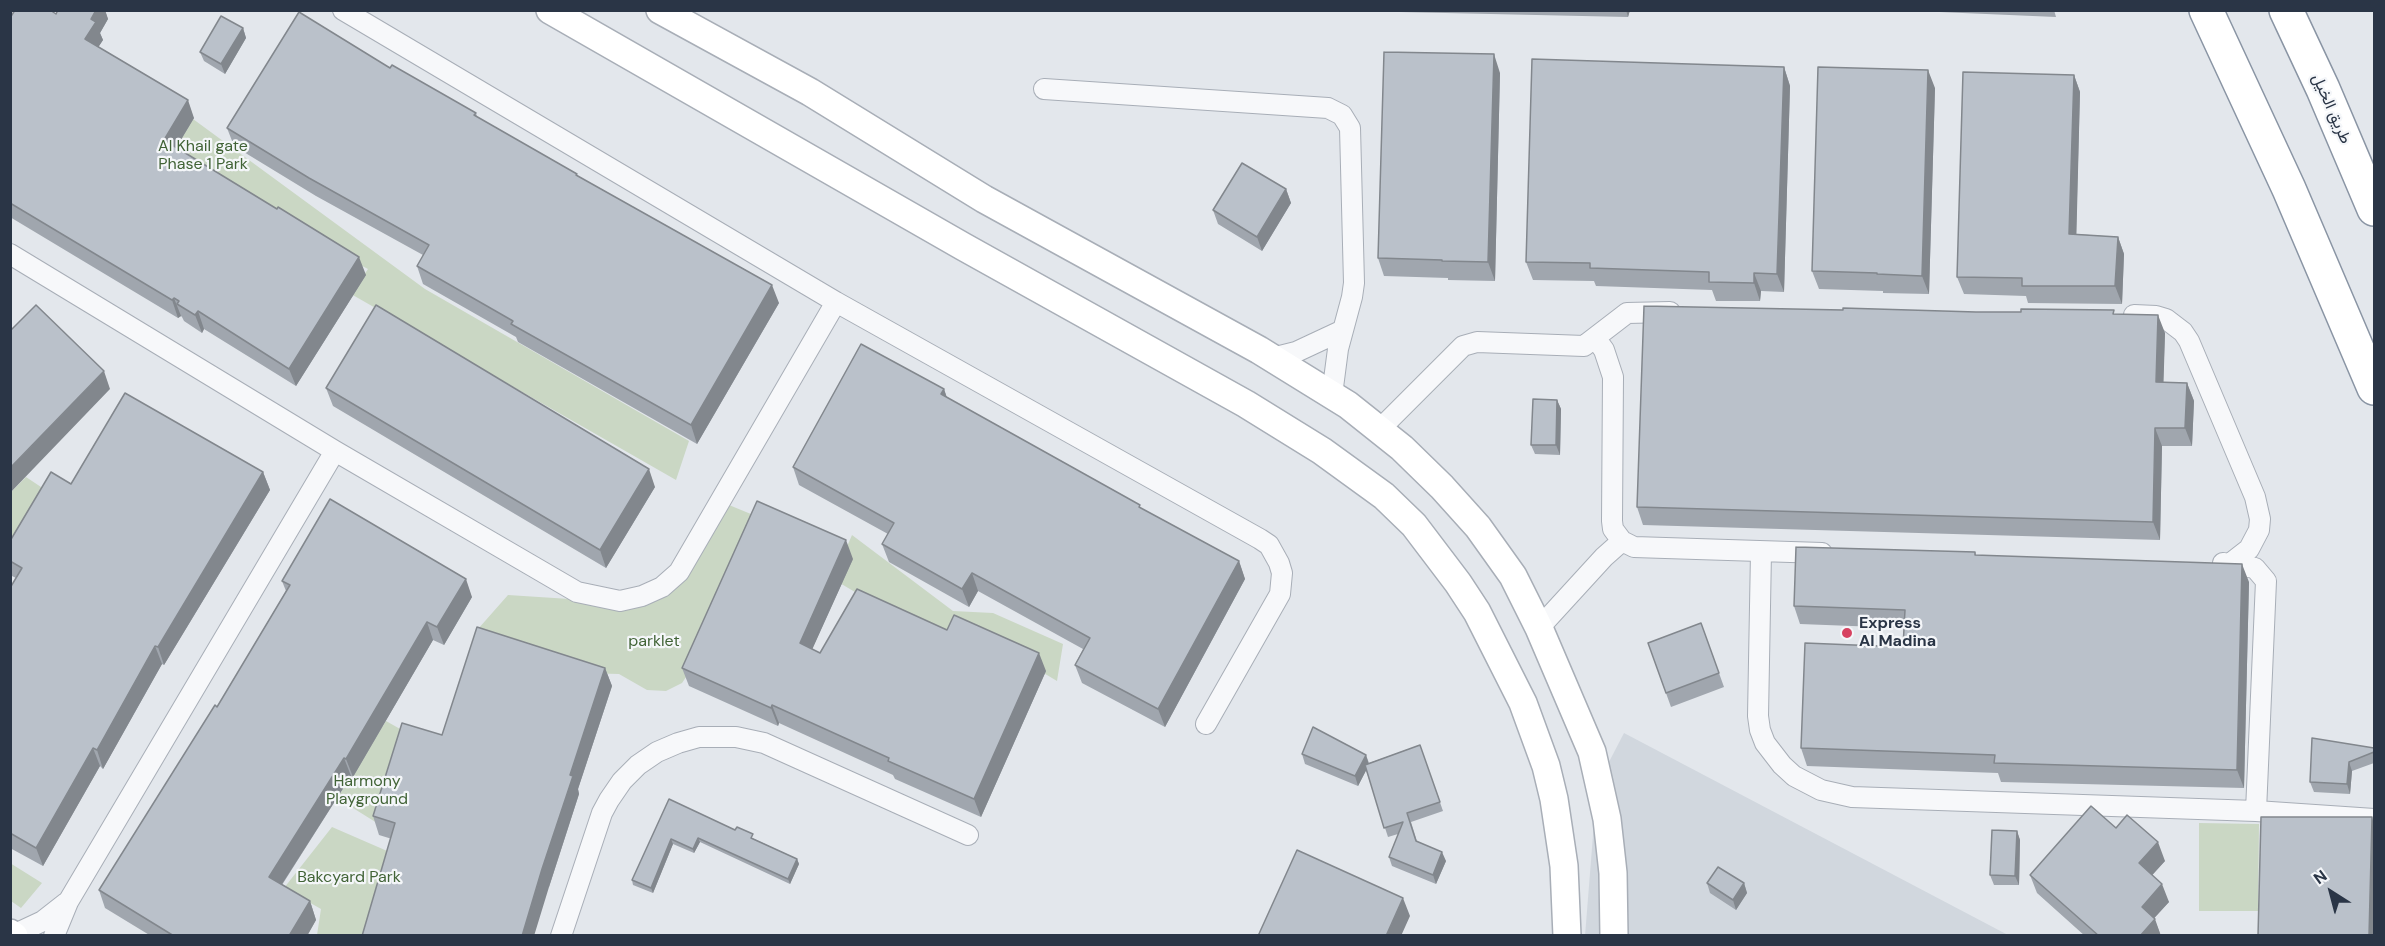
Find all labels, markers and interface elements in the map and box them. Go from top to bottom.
street label: طريق الخيل [2307,71,2355,147]
park label: Al Khail gate Phase 1 Park [158,137,248,175]
place label: Express Al Madina [1859,614,1936,652]
marker: Express Al Madina [1840,626,1854,640]
park label: parklet [628,632,680,652]
park label: Harmony Playground [326,772,408,810]
north arrow [2301,862,2361,922]
text: N [2309,865,2331,889]
park label: Bakcyard Park [297,868,401,888]

